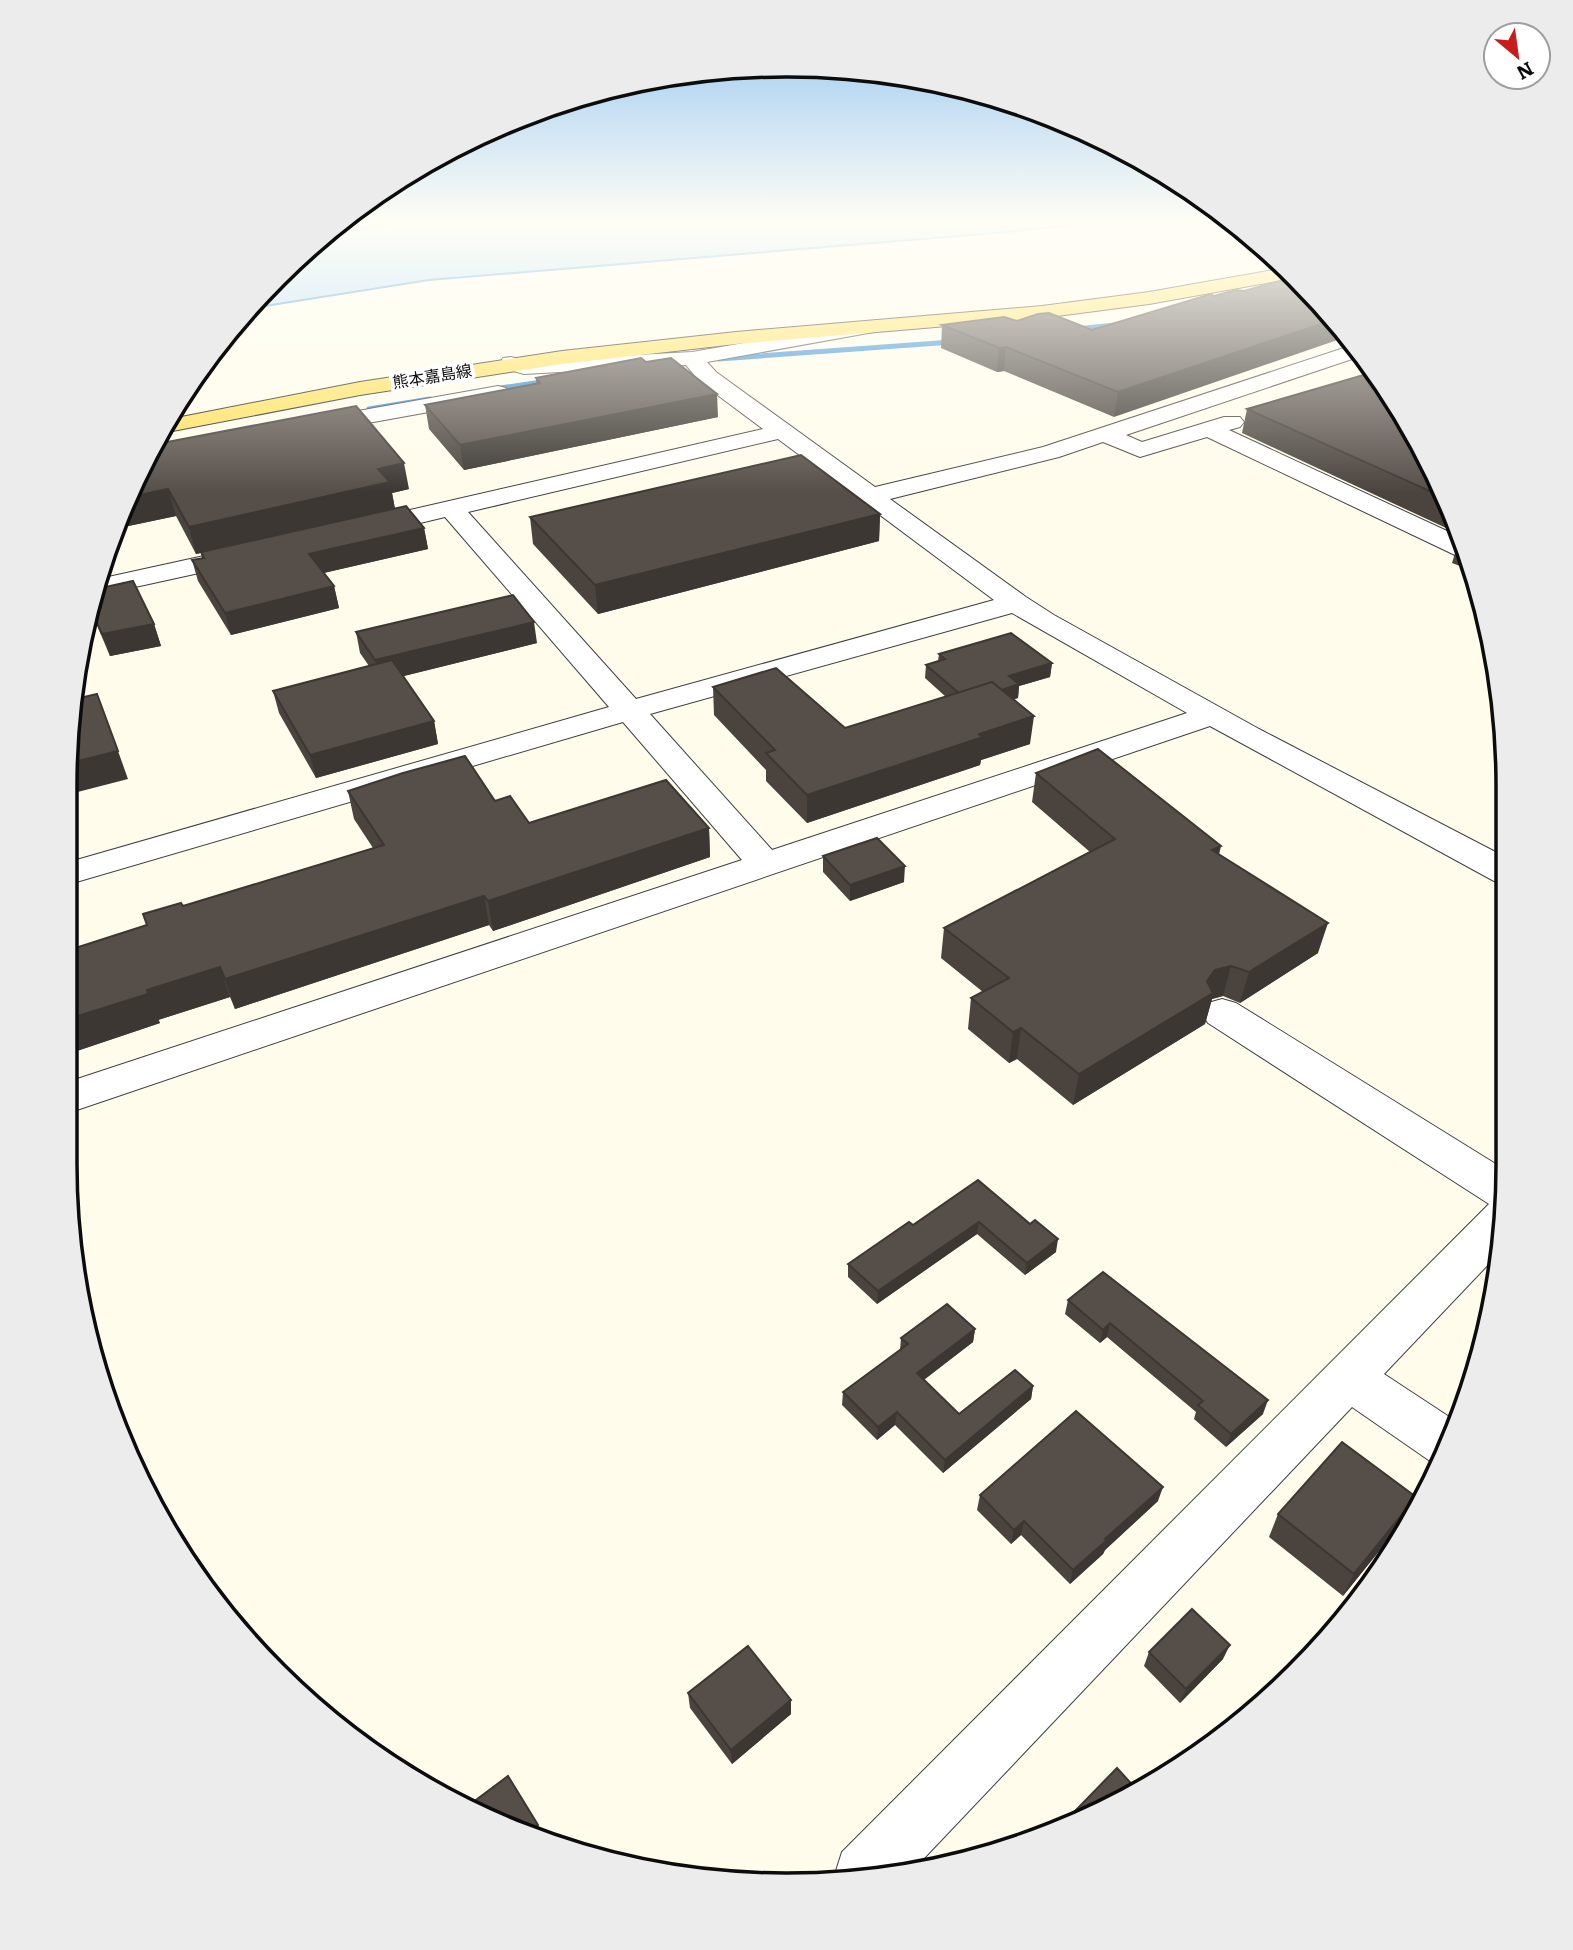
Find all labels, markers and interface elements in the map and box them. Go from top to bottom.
north arrow [1482,21,1552,91]
text: N [1512,56,1539,88]
street label: 熊本嘉島線 [391,357,473,393]

